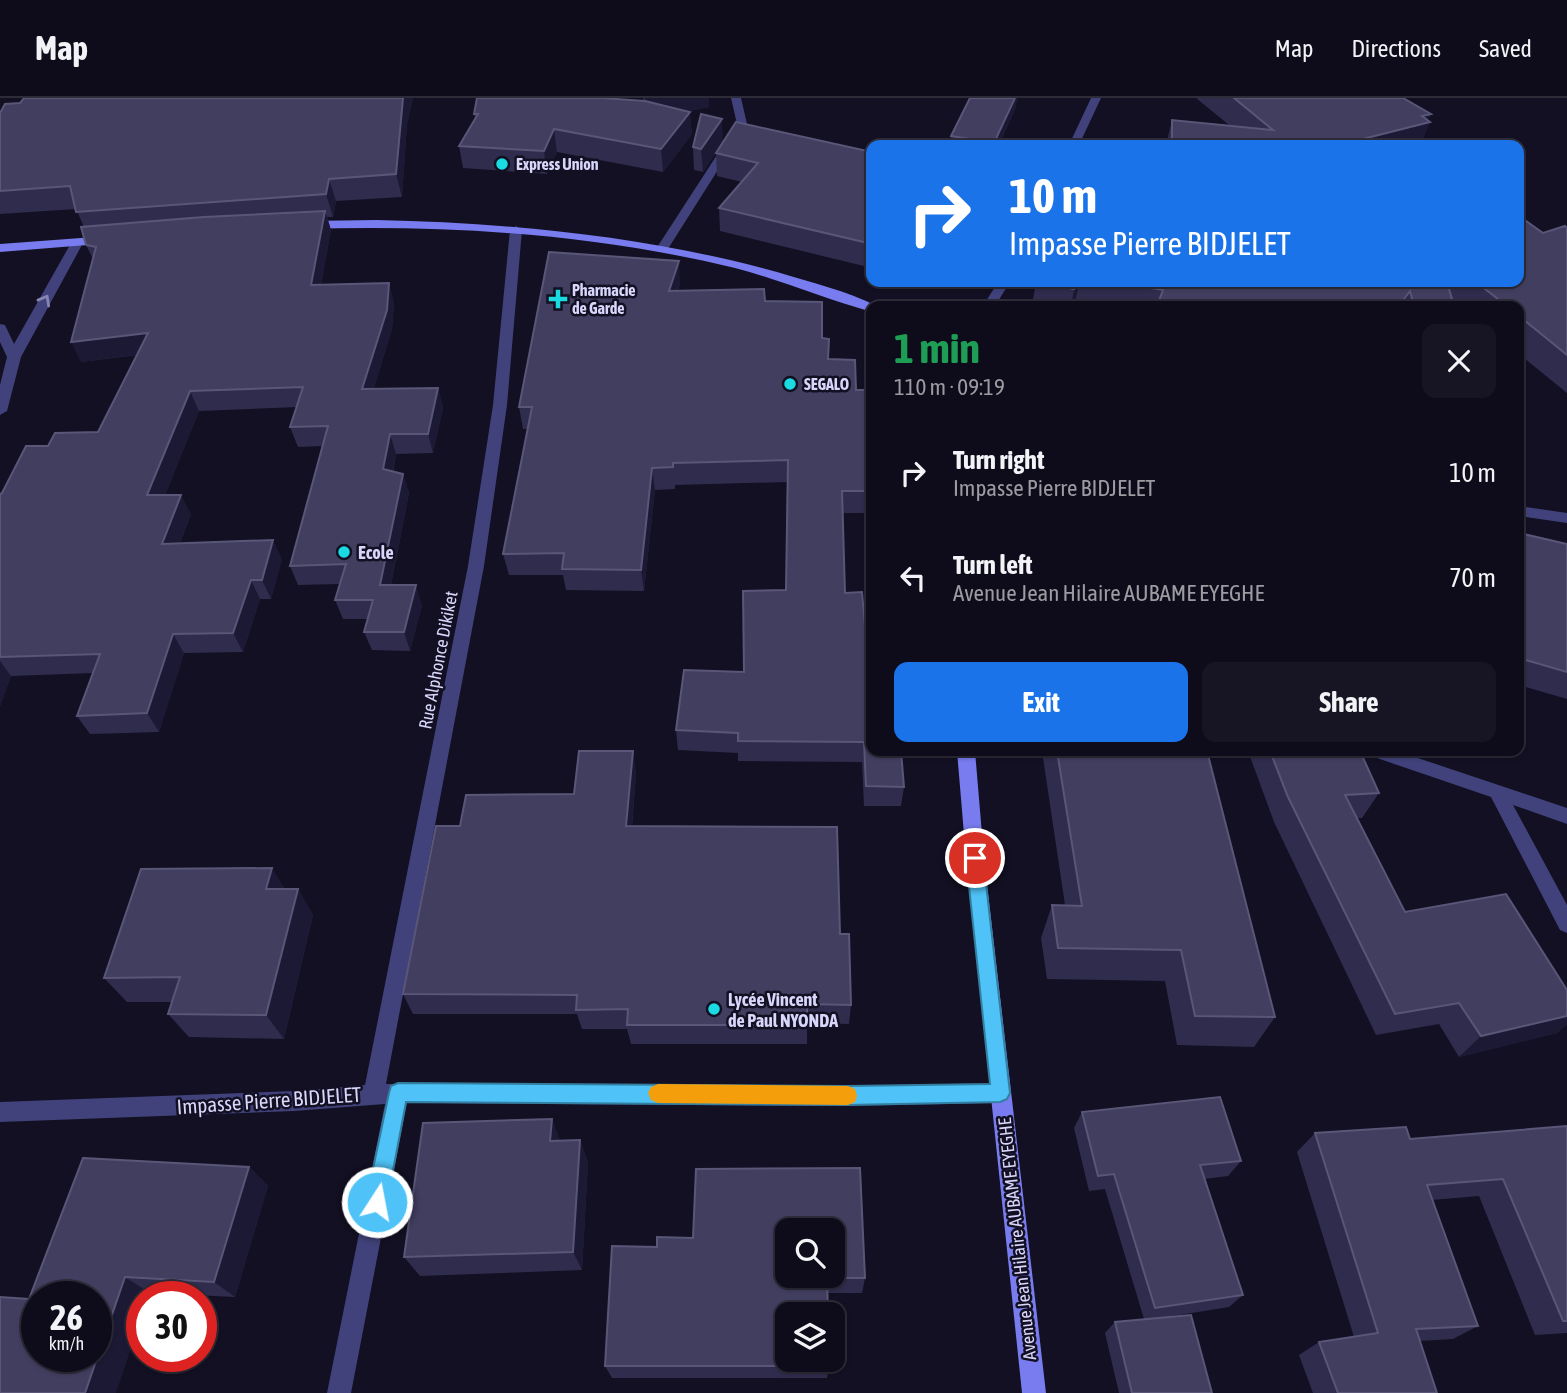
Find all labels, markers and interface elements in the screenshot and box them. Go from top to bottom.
text: Map [35,29,88,67]
text: Map [1275,35,1313,62]
text: Directions [1351,35,1441,62]
text: Saved [1479,35,1532,62]
place label: Express Union [516,155,599,173]
marker: Express Union [494,156,510,172]
text: 10 m [1009,167,1097,223]
icon: right [894,168,985,259]
text: Impasse Pierre BIDJELET [1009,225,1291,262]
place label: Pharmacie de Garde [572,281,636,317]
marker: Pharmacie de Garde [550,291,566,307]
one-way arrow [37,295,50,307]
text: 1 min [894,324,980,372]
button: close [1422,324,1496,398]
text: 110 m · 09:19 [894,374,1005,400]
place label: SEGALO [804,375,849,393]
marker: SEGALO [782,376,798,392]
text: Turn right [953,445,1044,475]
icon: right [894,454,932,492]
text: 10 m [1449,458,1496,488]
text: Impasse Pierre BIDJELET [953,475,1155,501]
place label: Ecole [358,542,394,563]
marker: Ecole [336,544,352,560]
text: Turn left [953,550,1033,580]
icon: left [894,559,932,597]
text: 70 m [1449,563,1496,593]
text: Avenue Jean Hilaire AUBAME EYEGHE [953,580,1264,606]
street label: Rue Alphonce Dikiket [414,589,462,731]
button: Exit [894,662,1188,742]
button: Share [1202,662,1496,742]
pin [945,828,1005,888]
icon: arrive [956,839,994,877]
place label: Lycée Vincent de Paul NYONDA [728,989,838,1031]
marker: Lycée Vincent de Paul NYONDA [706,1001,722,1017]
street label: Impasse Pierre BIDJELET [176,1082,362,1118]
street label: Avenue Jean Hilaire AUBAME EYEGHE [994,1116,1040,1361]
position arrow [340,1165,414,1239]
map controls [775,1218,845,1372]
button: search [775,1218,845,1288]
speed limit sign: 30 [126,1281,217,1372]
text: 26 [50,1297,83,1337]
button: layers [775,1302,845,1372]
text: km/h [49,1333,84,1354]

